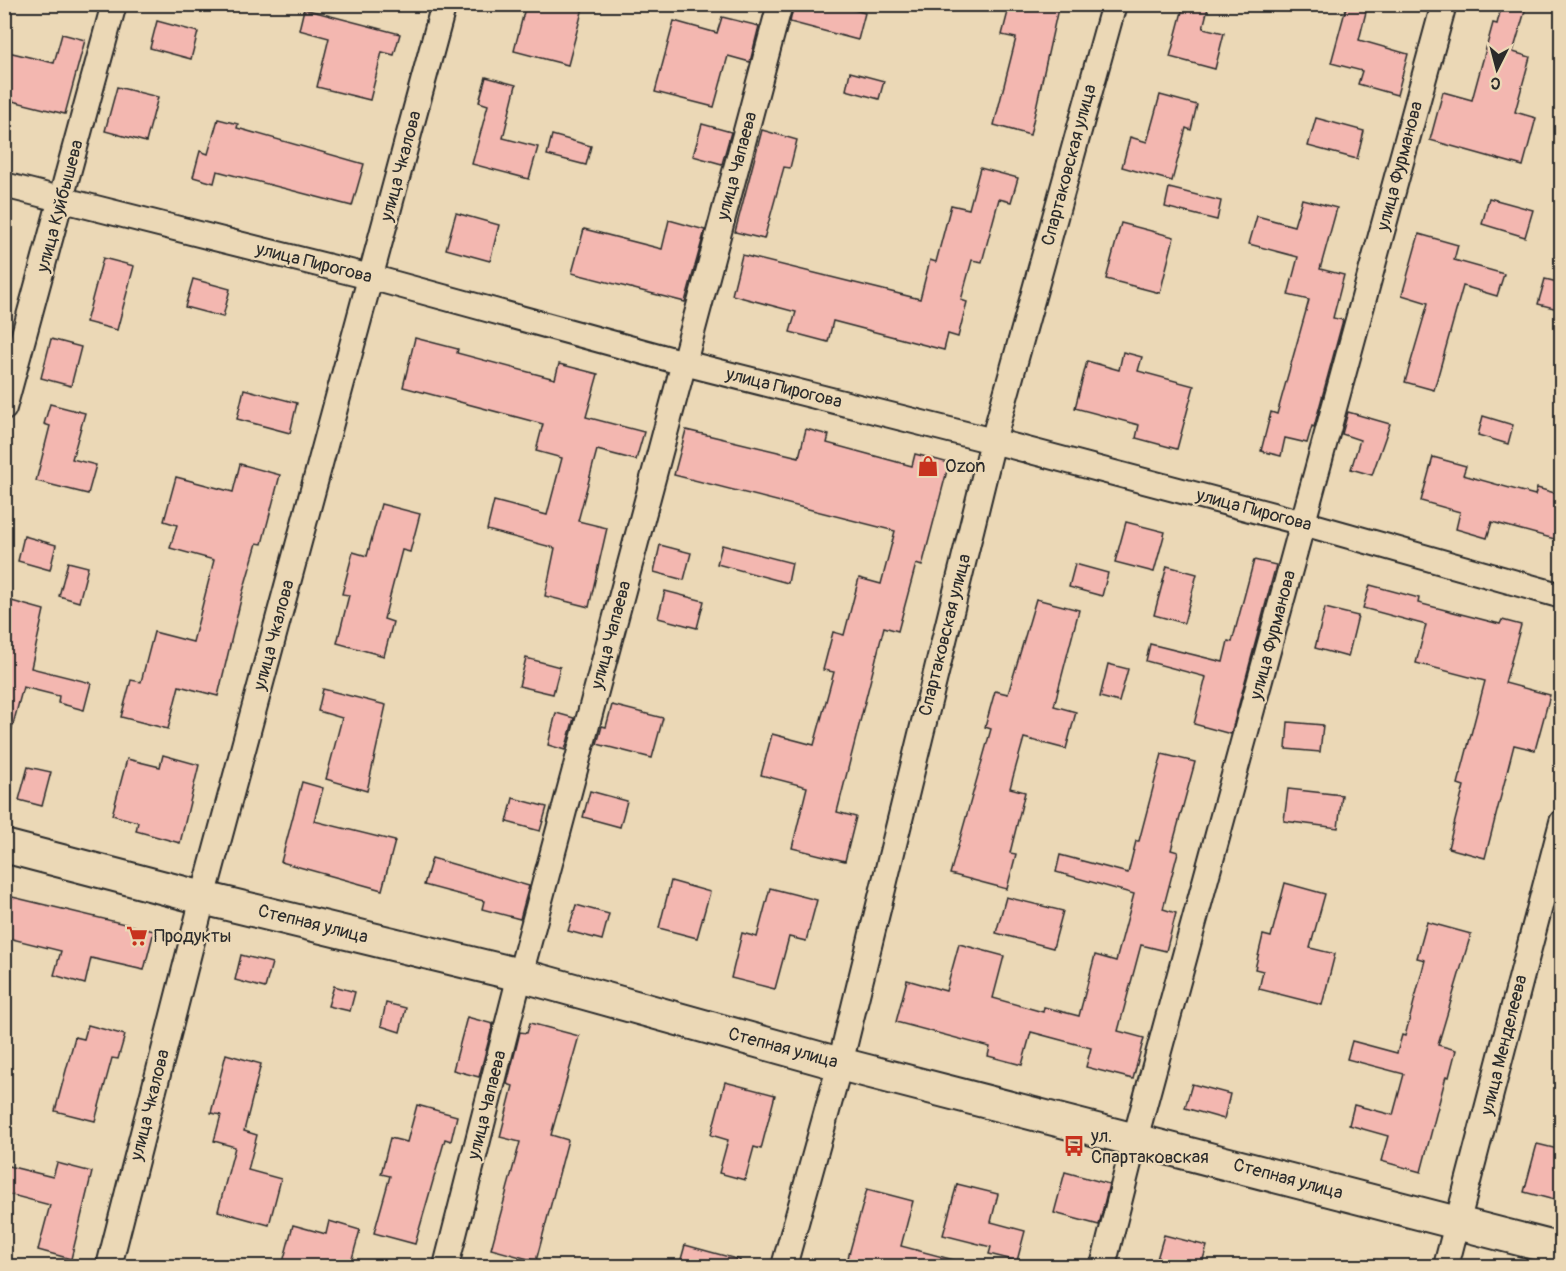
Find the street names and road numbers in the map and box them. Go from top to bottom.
street label: Спартаковская улица [1036,82,1102,248]
street label: улица Фурманова [1371,99,1428,234]
street label: улица Чкалова [375,108,427,225]
street label: улица Чапаева [711,109,763,224]
street label: улица Куйбышева [31,137,89,276]
street label: улица Пирогова [253,237,374,289]
street label: улица Пирогова [723,362,844,414]
street label: улица Пирогова [1193,483,1314,536]
street label: Спартаковская улица [914,552,976,718]
street label: улица Фурманова [1244,568,1301,703]
street label: улица Чкалова [248,577,300,694]
street label: улица Чапаева [585,578,637,693]
street label: Степная улица [256,899,370,949]
street label: улица Менделеева [1475,973,1533,1118]
street label: Степная улица [726,1022,840,1074]
street label: улица Чкалова [125,1047,175,1164]
street label: улица Чапаева [462,1048,512,1163]
street label: Степная улица [1231,1153,1345,1205]

